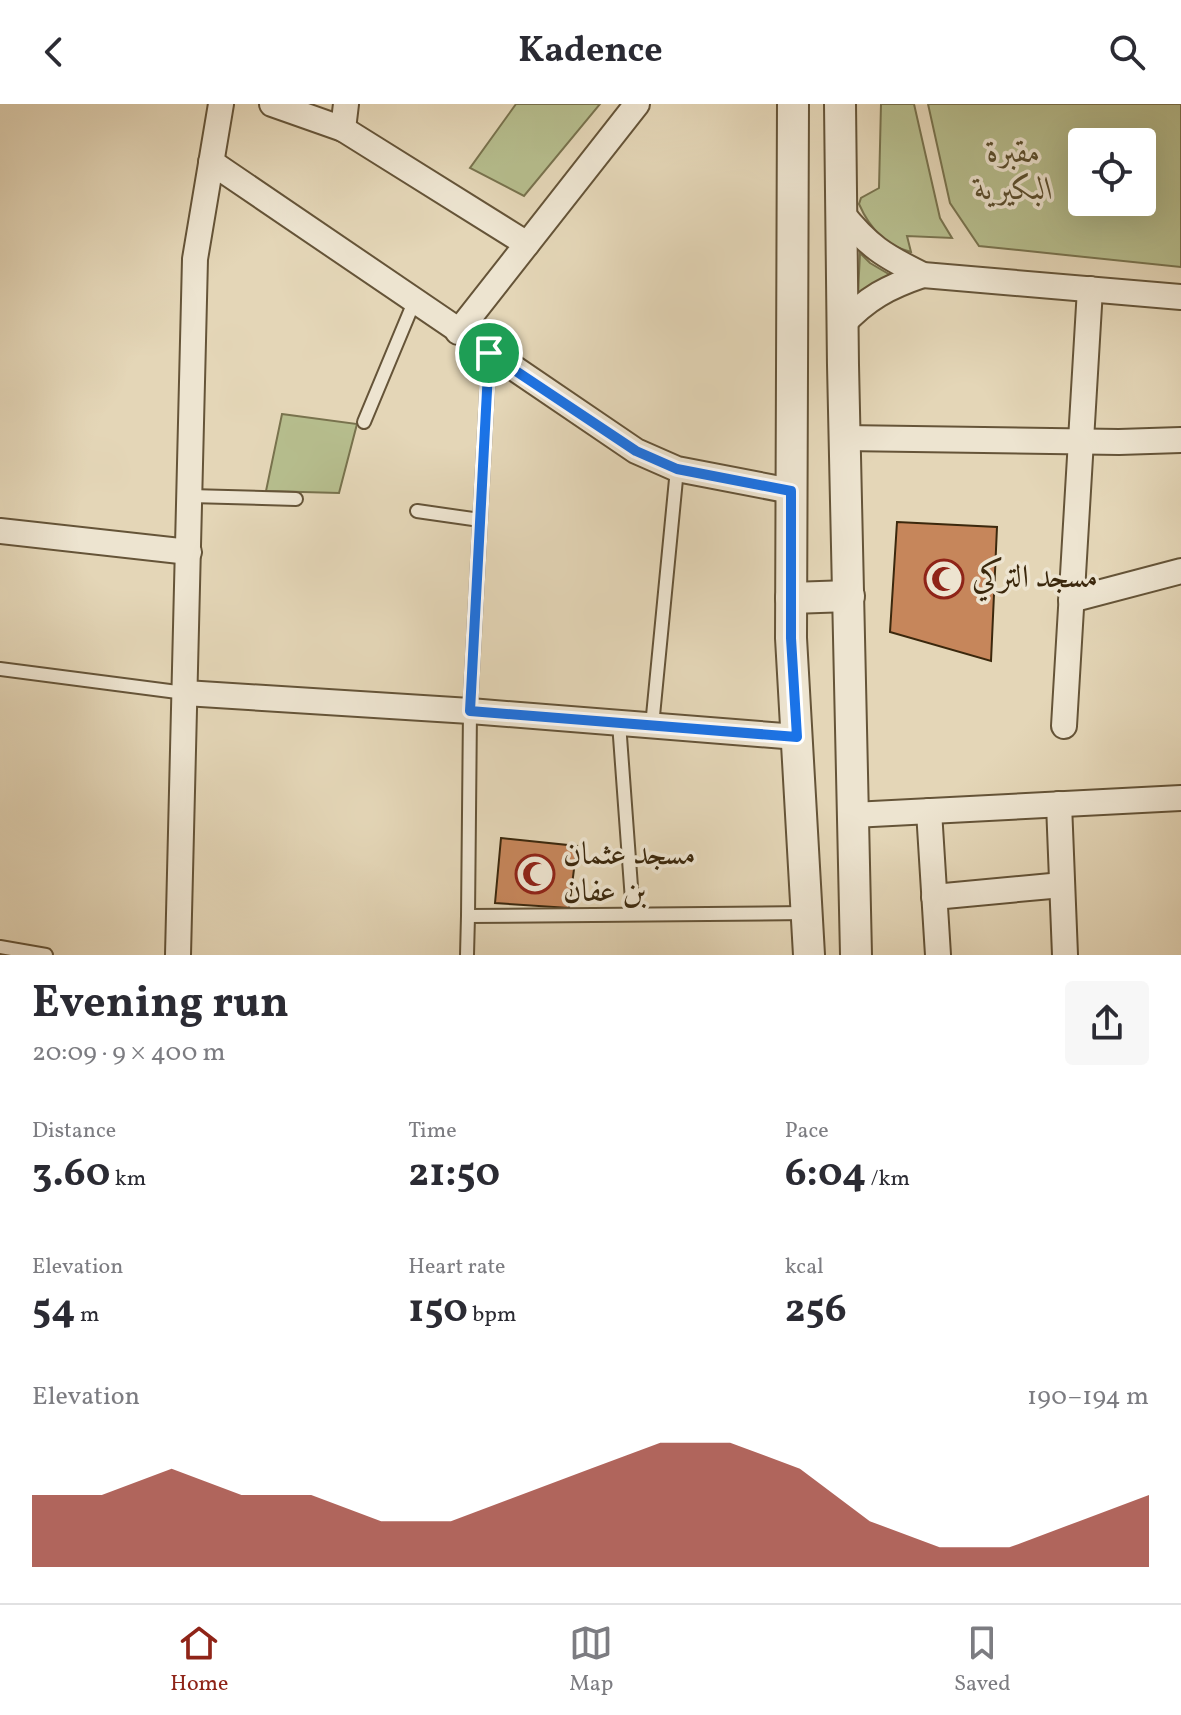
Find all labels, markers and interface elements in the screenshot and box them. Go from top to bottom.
text: Kadence [518,27,663,77]
icon: back [32,30,76,74]
icon: search [1105,30,1149,74]
map controls [1068,128,1156,216]
button: locate [1068,128,1156,216]
park label: مقبرة البكيرية [972,132,1053,213]
pin [455,319,523,387]
icon: arrive [467,331,511,375]
place label: مسجد التركي [972,556,1098,602]
mosque icon: مسجد التركي [923,558,965,600]
place label: مسجد عثمان بن عفان [563,834,696,915]
mosque icon: مسجد عثمان بن عفان [514,853,556,895]
text: Evening run [32,974,289,1035]
button: share [1065,981,1149,1065]
text: 20:09 · 9 × 400 m [32,1035,226,1071]
text: Distance [32,1116,116,1147]
text: Time [408,1116,457,1147]
text: Pace [785,1116,829,1147]
text: 3.60 [32,1147,110,1203]
text: 21:50 [408,1147,500,1203]
text: 6:04 [785,1147,866,1203]
text: km [110,1164,146,1195]
text: /km [866,1164,910,1195]
text: Elevation [32,1252,123,1283]
text: Heart rate [408,1252,505,1283]
text: kcal [785,1252,824,1283]
text: 54 [32,1283,75,1339]
text: 150 [408,1283,468,1339]
text: 256 [785,1283,847,1339]
text: m [75,1300,99,1331]
text: bpm [468,1300,516,1331]
text: Elevation [32,1379,140,1415]
text: 190–194 m [1027,1379,1149,1415]
tab: Home [170,1621,229,1700]
tab: Map [569,1621,613,1700]
tab: Saved [954,1621,1011,1700]

